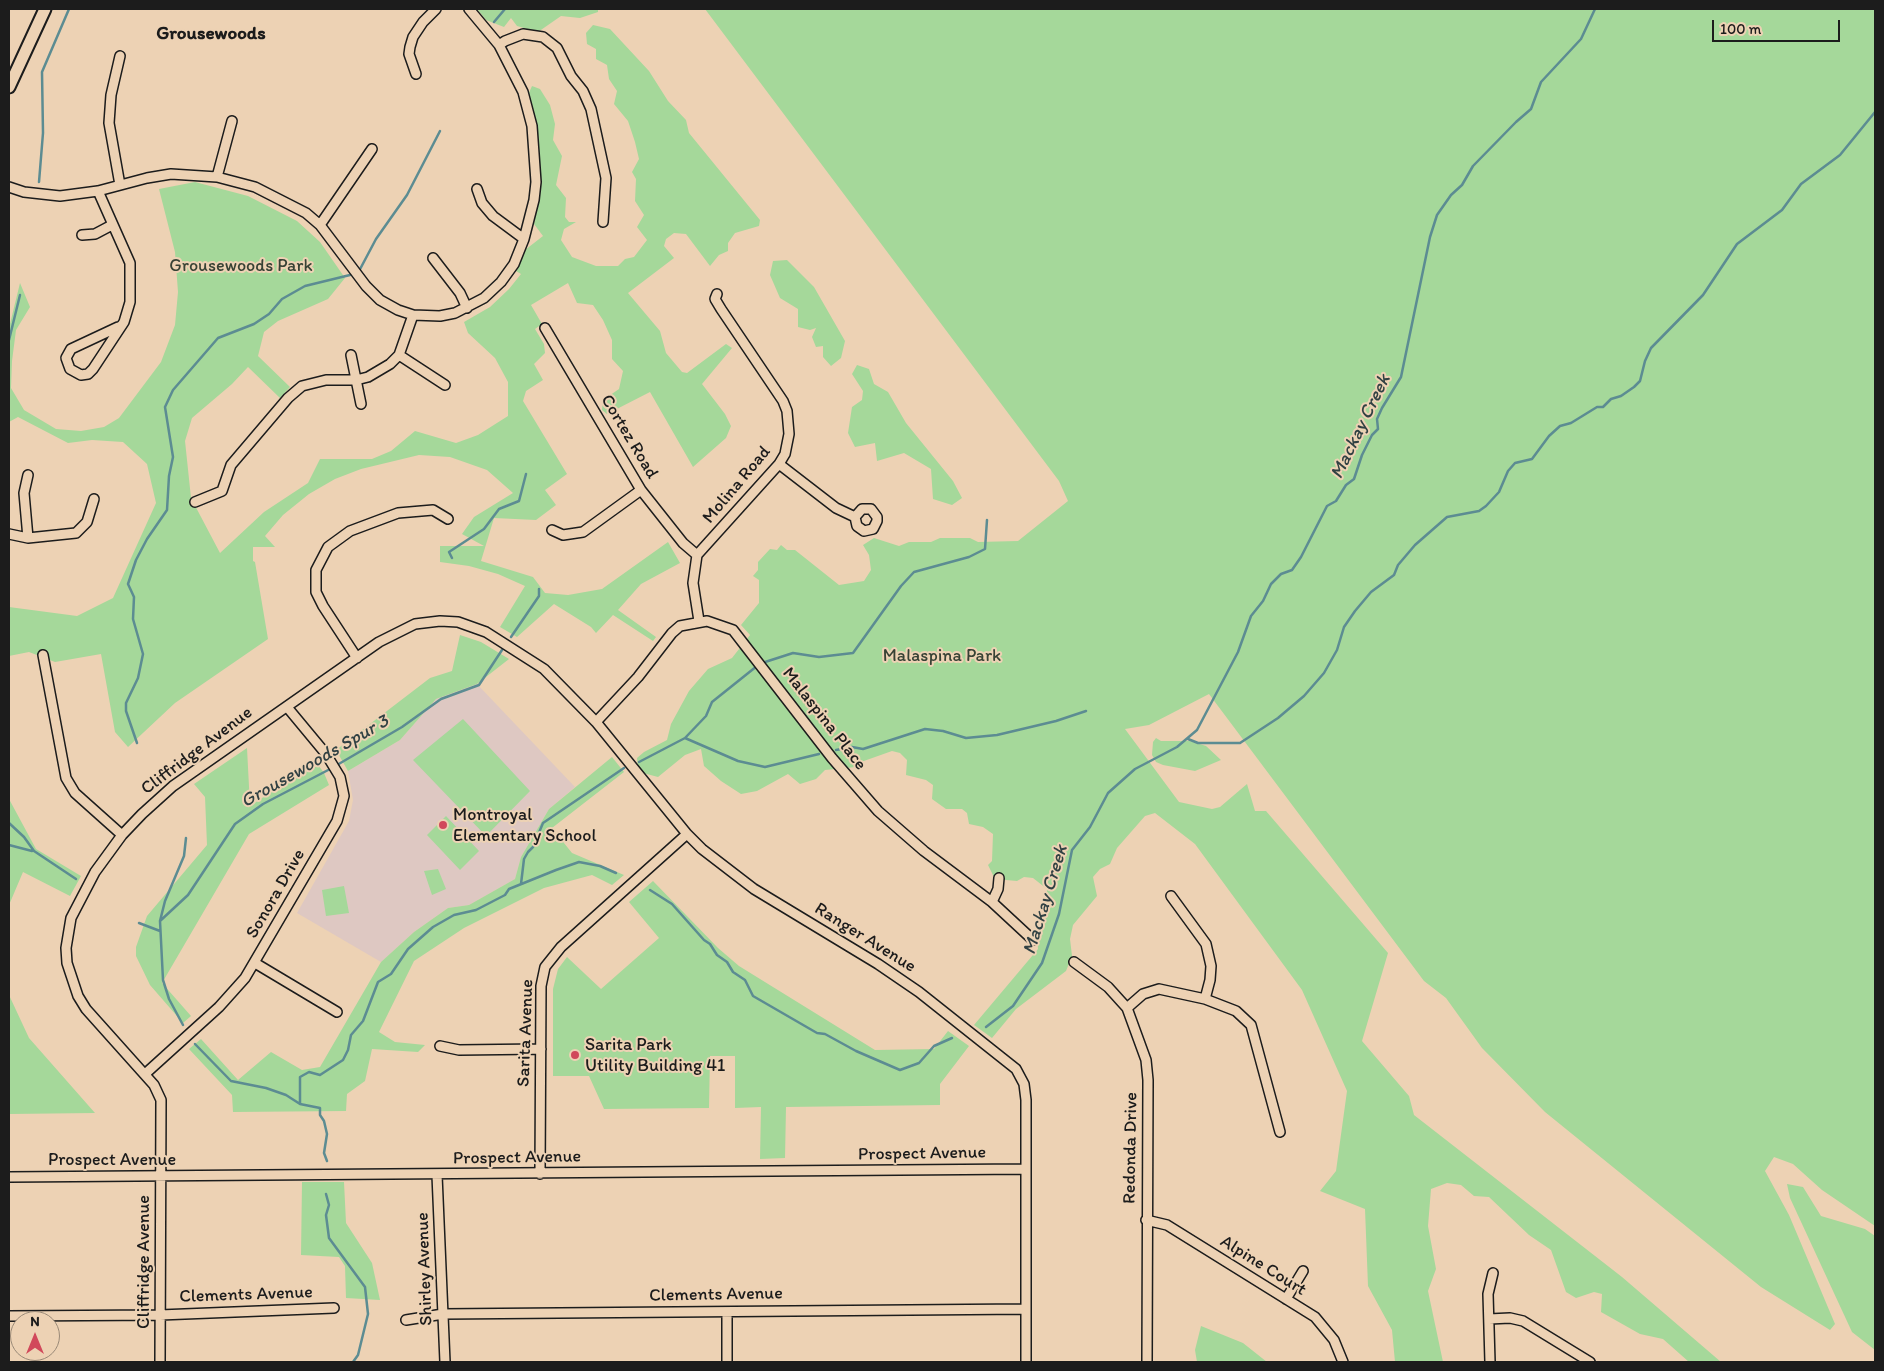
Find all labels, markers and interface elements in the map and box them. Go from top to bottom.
scale bar [1714,10,1842,42]
text: 100 m [1720,20,1761,38]
district label: Grousewoods [156,23,266,45]
park label: Grousewoods Park [169,255,313,277]
water label: Mackay Creek [1326,371,1396,483]
street label: Cortez Road [595,391,663,483]
street label: Molina Road [698,442,776,528]
park label: Malaspina Park [883,645,1001,667]
street label: Malaspina Place [777,663,871,775]
street label: Cliffridge Avenue [137,702,257,800]
water label: Grousewoods Spur 3 [237,710,393,814]
place label: Montroyal Elementary School [453,804,597,846]
marker: Montroyal Elementary School [437,819,449,831]
water label: Mackay Creek [1019,842,1073,958]
street label: Sonora Drive [242,846,310,942]
street label: Ranger Avenue [810,898,920,978]
street label: Sarita Avenue [513,979,539,1087]
place label: Sarita Park Utility Building 41 [585,1034,725,1076]
marker: Sarita Park Utility Building 41 [569,1049,581,1061]
street label: Redonda Drive [1119,1092,1143,1204]
street label: Prospect Avenue [858,1142,986,1166]
street label: Prospect Avenue [453,1146,581,1170]
street label: Prospect Avenue [48,1149,176,1171]
street label: Cliffridge Avenue [133,1195,155,1329]
street label: Shirley Avenue [412,1212,438,1326]
street label: Alpine Court [1216,1231,1310,1301]
street label: Clements Avenue [179,1282,313,1308]
street label: Clements Avenue [649,1283,783,1307]
north arrow [10,1311,60,1361]
text: N [30,1313,40,1330]

